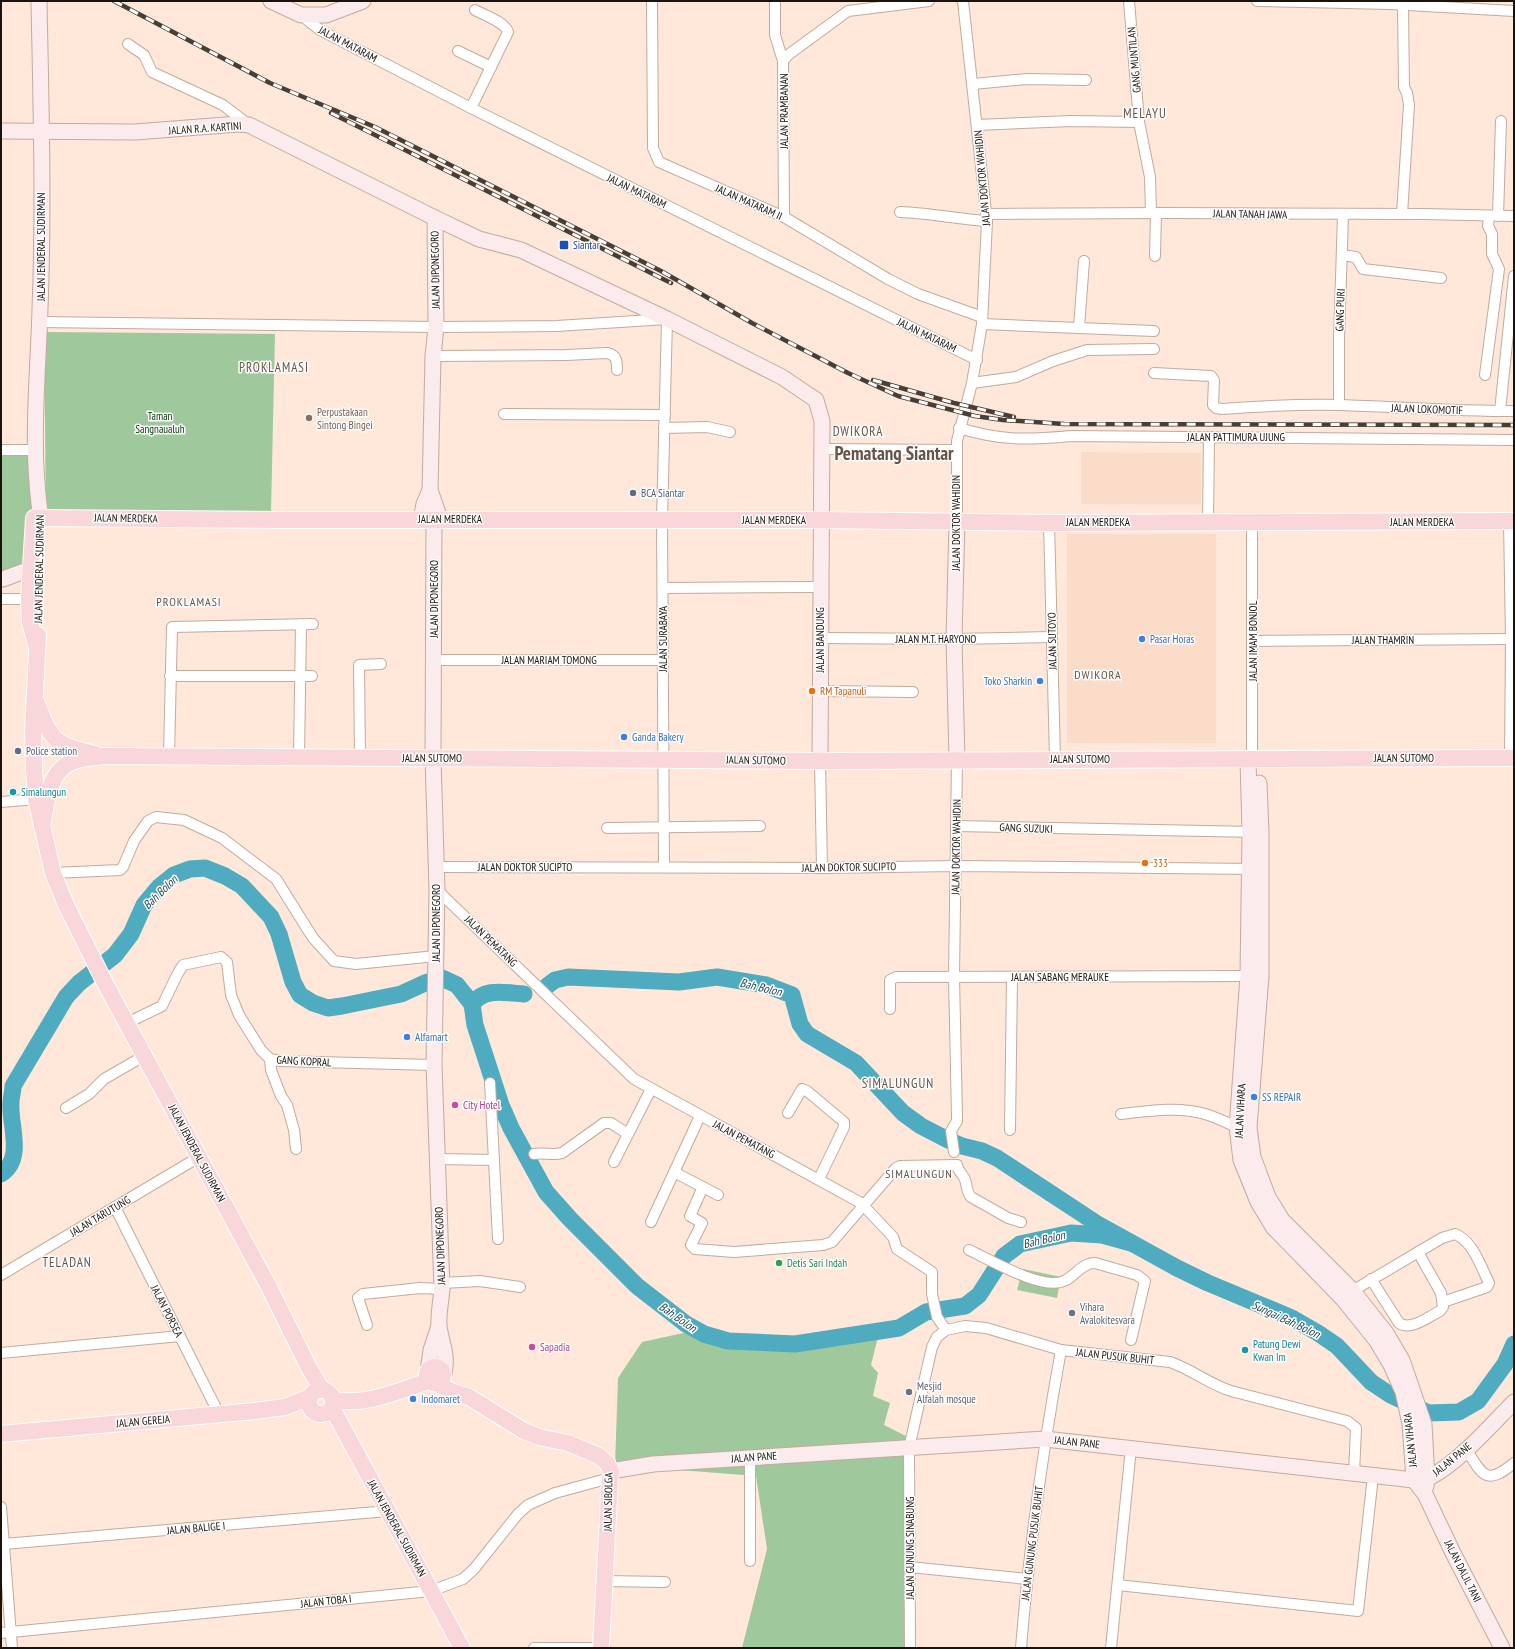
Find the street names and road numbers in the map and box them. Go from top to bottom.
street label: JALAN MATARAM [315,22,380,65]
street label: GANG MUNTILAN [1124,26,1144,94]
street label: JALAN PRAMBANAN [777,73,791,150]
street label: JALAN R.A. KARTINI [167,118,242,138]
street label: JALAN DOKTOR WAHIDIN [971,130,993,227]
street label: JALAN MATARAM [604,170,669,211]
street label: JALAN MATARAM II [712,181,785,223]
street label: JALAN JENDERAL SUDIRMAN [34,193,48,302]
street label: JALAN TANAH JAWA [1212,206,1288,222]
street label: JALAN DIPONEGORO [427,231,443,310]
street label: GANG PURI [1332,288,1348,332]
street label: JALAN MATARAM [894,314,959,355]
street label: JALAN LOKOMOTIF [1390,401,1464,417]
street label: JALAN PATTIMURA UJUNG [1186,430,1285,444]
street label: JALAN DOKTOR WAHIDIN [949,475,963,572]
street label: JALAN MERDEKA [93,510,159,526]
street label: JALAN MERDEKA [417,512,483,526]
street label: JALAN MERDEKA [741,513,807,527]
street label: JALAN JENDERAL SUDIRMAN [31,514,47,624]
street label: JALAN MERDEKA [1065,515,1131,529]
street label: JALAN MERDEKA [1389,515,1455,529]
street label: JALAN DIPONEGORO [427,560,441,639]
street label: JALAN IMAM BONJOL [1246,600,1260,682]
street label: JALAN SURABAYA [656,605,670,673]
street label: JALAN BANDUNG [813,607,827,674]
street label: JALAN SUTOYO [1045,612,1060,671]
street label: JALAN M.T. HARYONO [895,632,976,646]
street label: JALAN THAMRIN [1351,633,1414,647]
street label: JALAN MARIAM TOMONG [500,653,597,667]
street label: JALAN SUTOMO [401,751,462,765]
street label: JALAN SUTOMO [1373,751,1434,765]
street label: JALAN SUTOMO [725,752,786,768]
street label: JALAN SUTOMO [1049,752,1110,766]
street label: JALAN DOKTOR WAHIDIN [948,799,964,896]
street label: GANG SUZUKI [999,820,1053,836]
street label: JALAN DOKTOR SUCIPTO [801,859,896,875]
street label: JALAN DOKTOR SUCIPTO [477,860,572,874]
street label: JALAN DIPONEGORO [429,884,443,963]
street label: JALAN PEMATANG [461,912,520,970]
street label: JALAN SABANG MERAUKE [1010,970,1109,984]
street label: GANG KOPRAL [276,1053,332,1069]
street label: JALAN VIHARA [1232,1083,1248,1140]
street label: JALAN JENDERAL SUDIRMAN [165,1101,229,1204]
street label: JALAN PEMATANG [710,1116,777,1161]
street label: JALAN TARUTUNG [66,1192,133,1240]
street label: JALAN DIPONEGORO [432,1207,448,1286]
street label: JALAN PORSEA [147,1282,186,1340]
street label: JALAN PUSUK BUHIT [1074,1345,1155,1367]
street label: JALAN VIHARA [1400,1411,1420,1469]
street label: JALAN GEREJA [115,1412,171,1430]
street label: JALAN PANE [1052,1433,1101,1451]
street label: JALAN PANE [1429,1439,1475,1480]
street label: JALAN PANE [729,1448,778,1466]
street label: JALAN SIBOLGA [600,1472,616,1533]
street label: JALAN JENDERAL SUDIRMAN [364,1476,429,1579]
street label: JALAN GUNUNG PUSUK BUHIT [1018,1485,1046,1602]
street label: JALAN GUNUNG SINABUNG [903,1496,917,1601]
street label: JALAN BALIGE I [165,1518,226,1538]
street label: JALAN DALIL TANI [1441,1537,1485,1604]
street label: JALAN TOBA I [299,1591,352,1611]

